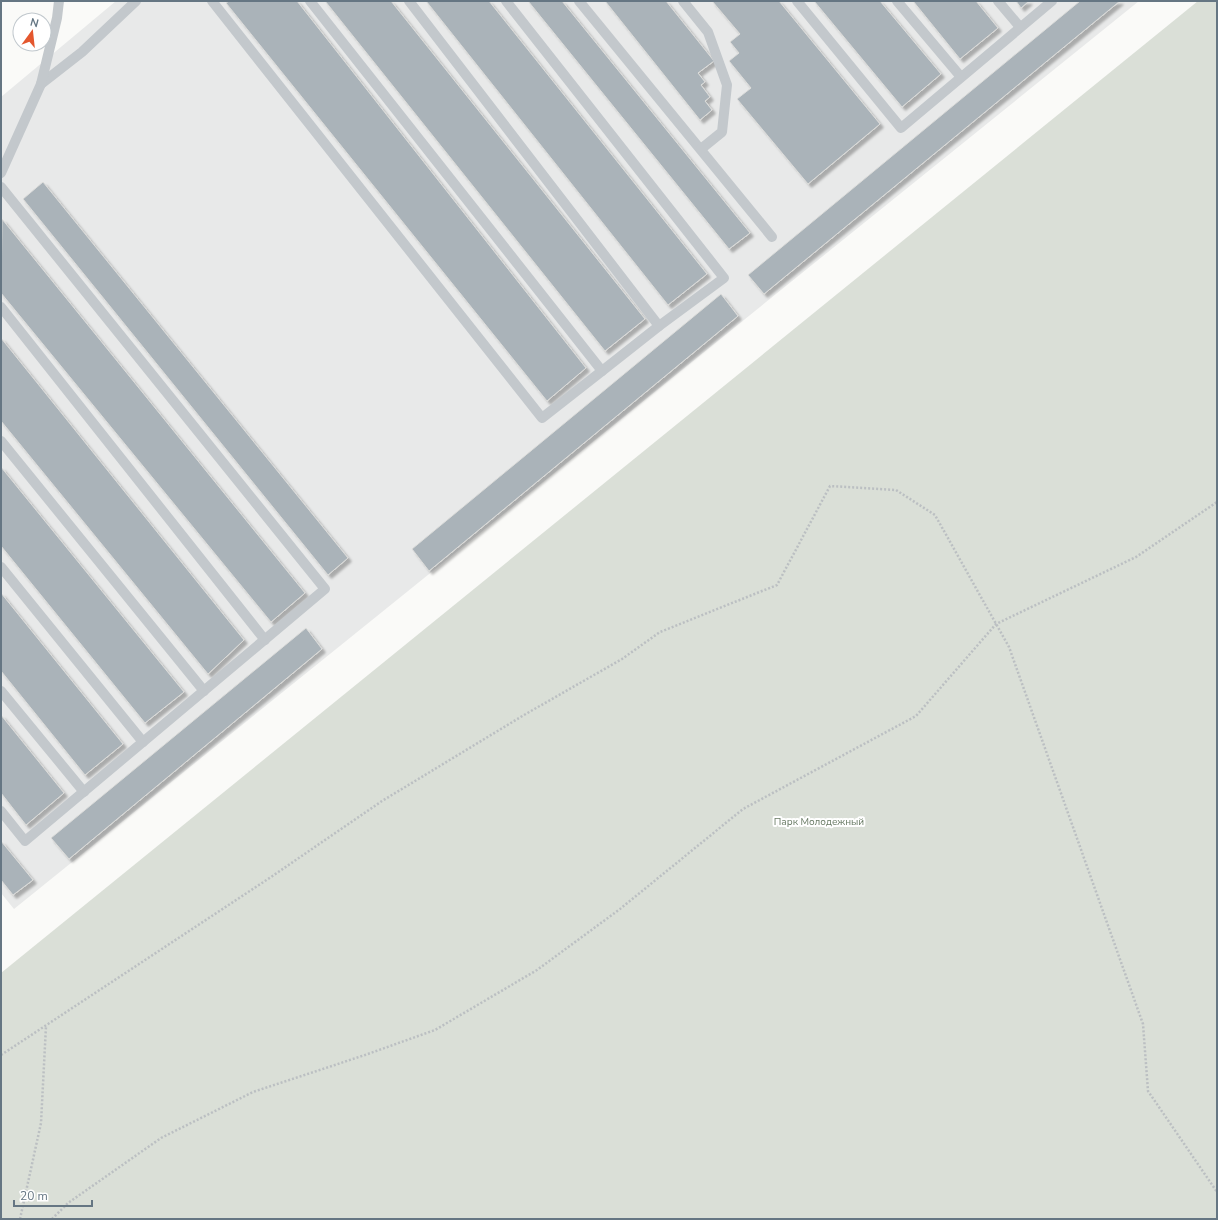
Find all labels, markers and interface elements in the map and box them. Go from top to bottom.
north arrow [12,12,52,52]
text: N [29,15,40,31]
park label: Парк Молодежный [774,815,864,829]
scale bar [14,1182,92,1208]
text: 20 m [20,1188,48,1204]

